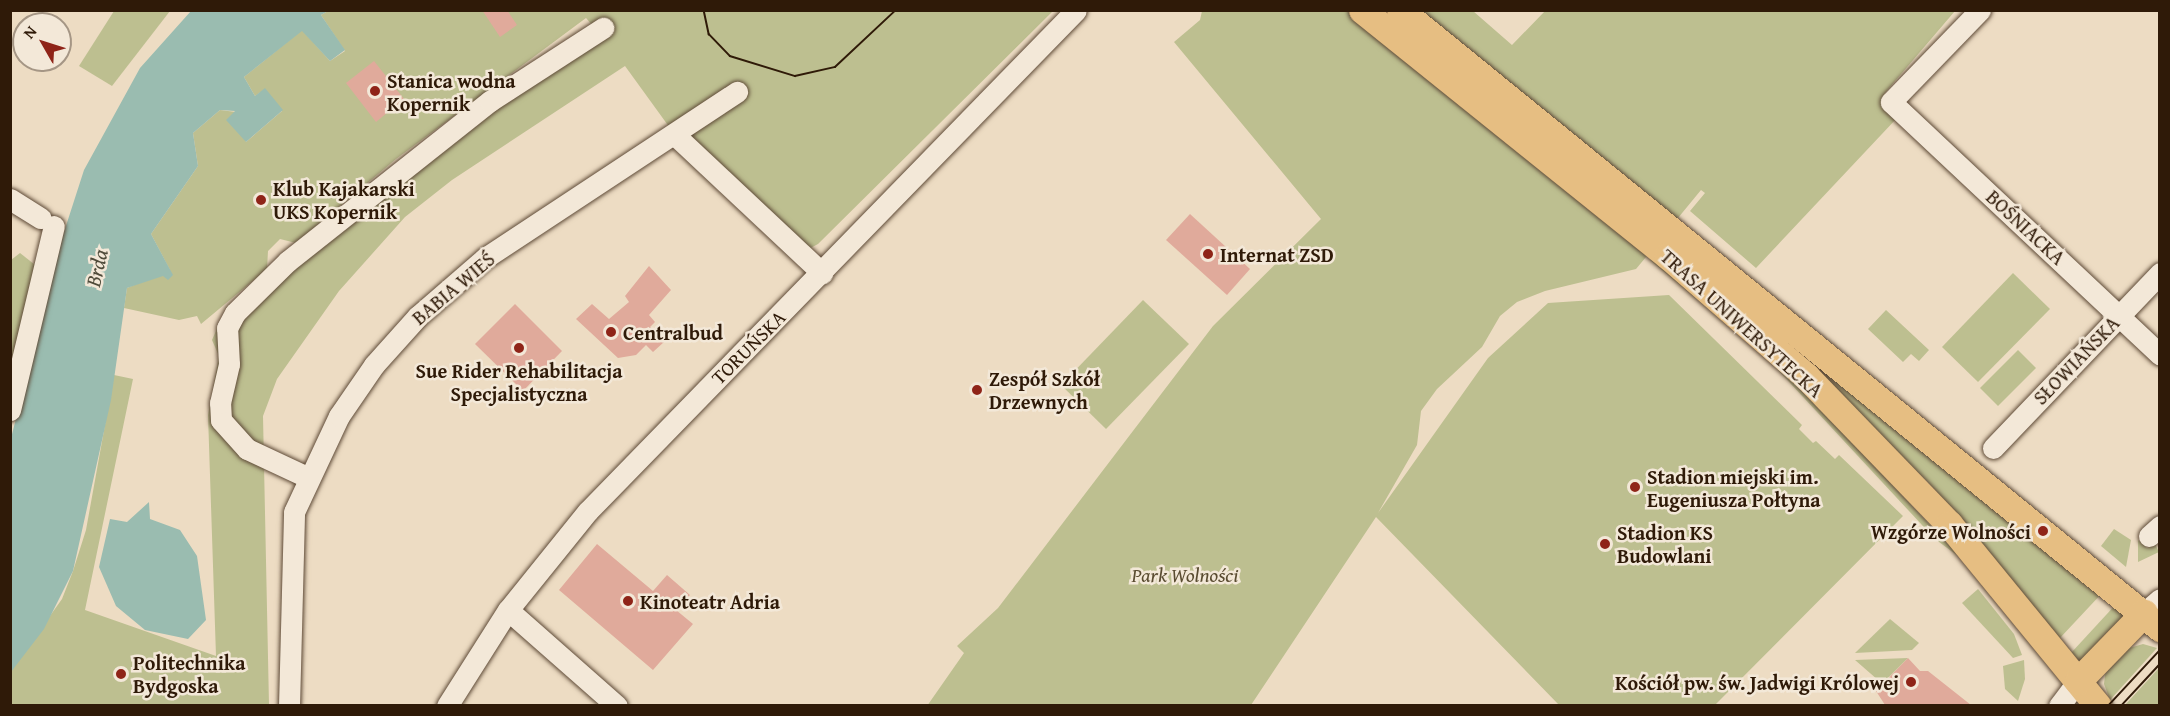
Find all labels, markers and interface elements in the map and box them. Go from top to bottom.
north arrow [12,12,72,72]
text: N [17,20,42,44]
place label: Stanica wodna Kopernik [387,68,516,115]
marker: Stanica wodna Kopernik [368,84,382,98]
place label: Klub Kajakarski UKS Kopernik [273,176,415,223]
street label: BOŚNIACKA [1982,184,2070,270]
marker: Klub Kajakarski UKS Kopernik [254,193,268,207]
place label: Internat ZSD [1220,242,1334,266]
street label: TRASA UNIWERSYTECKA [1656,244,1828,402]
street label: BABIA WIEŚ [407,246,499,330]
water label: Brda [80,247,114,289]
marker: Internat ZSD [1201,247,1215,261]
street label: TORUŃSKA [706,305,790,389]
street label: SŁOWIAŃSKA [2028,311,2124,409]
place label: Centralbud [623,320,723,344]
marker: Centralbud [604,325,618,339]
marker: Sue Rider Rehabilitacja Specjalistyczna [512,341,526,355]
place label: Sue Rider Rehabilitacja Specjalistyczna [416,358,622,405]
place label: Zespół Szkół Drzewnych [989,366,1100,413]
marker: Zespół Szkół Drzewnych [970,383,984,397]
place label: Stadion miejski im. Eugeniusza Połtyna [1647,464,1821,511]
marker: Stadion miejski im. Eugeniusza Połtyna [1628,480,1642,494]
place label: Wzgórze Wolności [1871,519,2031,543]
place label: Stadion KS Budowlani [1617,520,1713,567]
marker: Wzgórze Wolności [2036,524,2050,538]
marker: Stadion KS Budowlani [1598,537,1612,551]
park label: Park Wolności [1132,562,1238,586]
place label: Kinoteatr Adria [640,589,780,613]
marker: Kinoteatr Adria [621,594,635,608]
place label: Politechnika Bydgoska [133,650,245,697]
marker: Politechnika Bydgoska [114,667,128,681]
place label: Kościół pw. św. Jadwigi Królowej [1615,670,1899,694]
marker: Kościół pw. św. Jadwigi Królowej [1904,675,1918,689]

